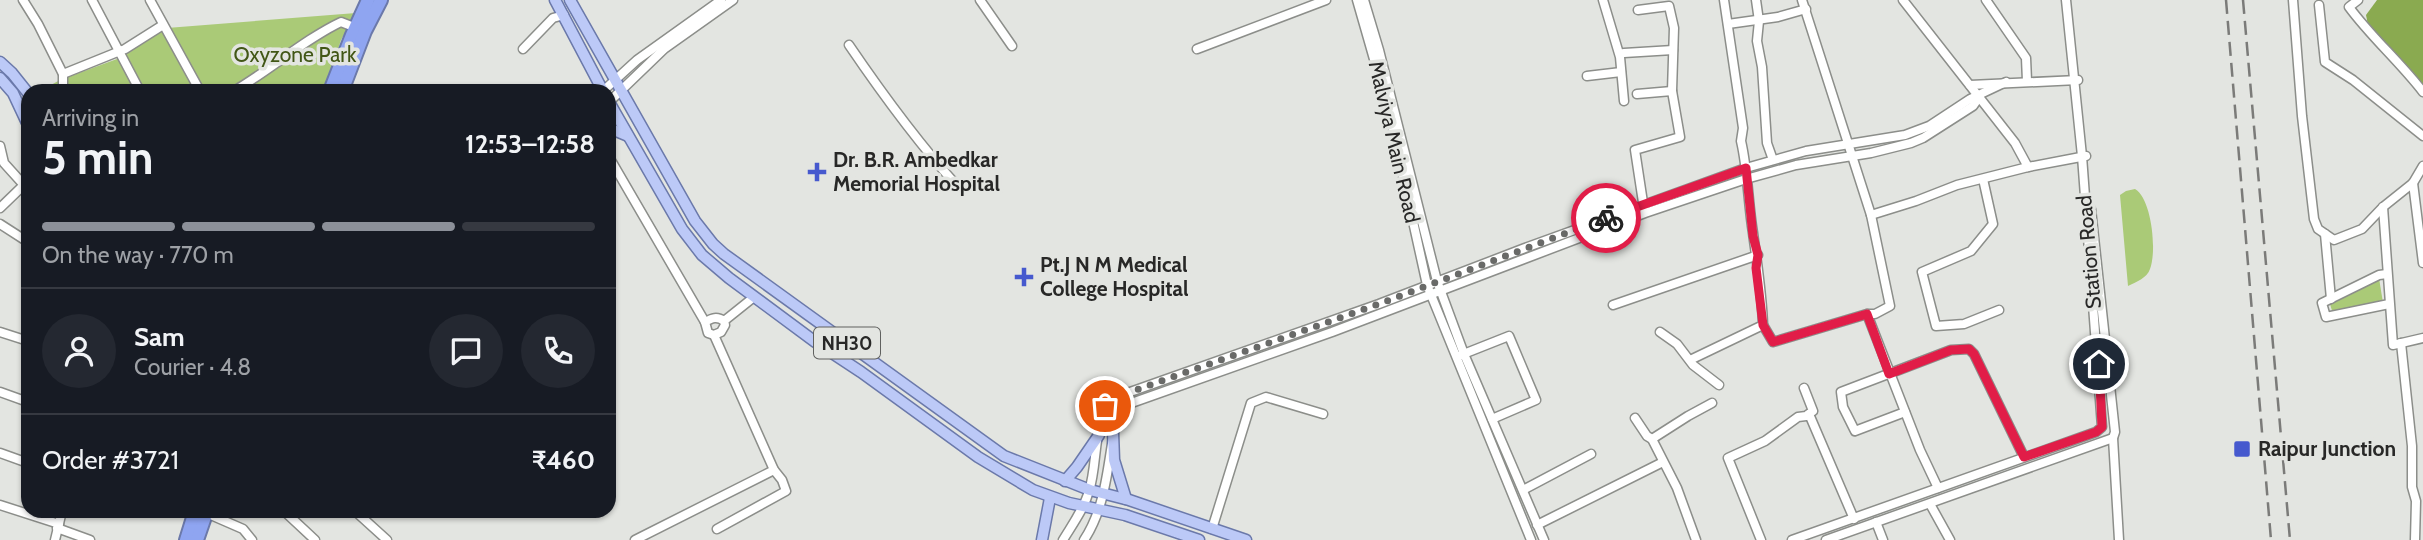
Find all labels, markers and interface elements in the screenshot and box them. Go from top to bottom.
park label: Oxyzone Park [234,42,357,67]
street label: Malviya Main Road [1364,59,1425,225]
text: Arriving in [42,104,139,132]
text: 12:53–12:58 [465,128,595,160]
text: 5 min [42,130,153,186]
place label: Dr. B.R. Ambedkar Memorial Hospital [833,147,1001,196]
marker: Dr. B.R. Ambedkar Memorial Hospital [807,162,827,182]
courier [1571,183,1641,253]
street label: Station Road [2071,194,2106,310]
icon: bike [1587,199,1625,237]
text: On the way · 770 m [42,241,234,269]
place label: Pt.J N M Medical College Hospital [1040,252,1189,301]
marker: Pt.J N M Medical College Hospital [1014,267,1034,287]
button: person [42,314,116,388]
button: chat [429,314,503,388]
button: phone [521,314,595,388]
text: Sam [134,321,185,353]
road number: NH30 [814,328,880,358]
pin [2069,334,2129,394]
icon: home [2080,345,2118,383]
text: Courier · 4.8 [134,353,251,381]
pin [1075,376,1135,436]
icon: bag [1086,387,1124,425]
place label: Raipur Junction [2258,436,2396,461]
marker: Raipur Junction [2232,439,2252,459]
text: Order #3721 [42,444,179,476]
text: ₹460 [532,444,595,476]

